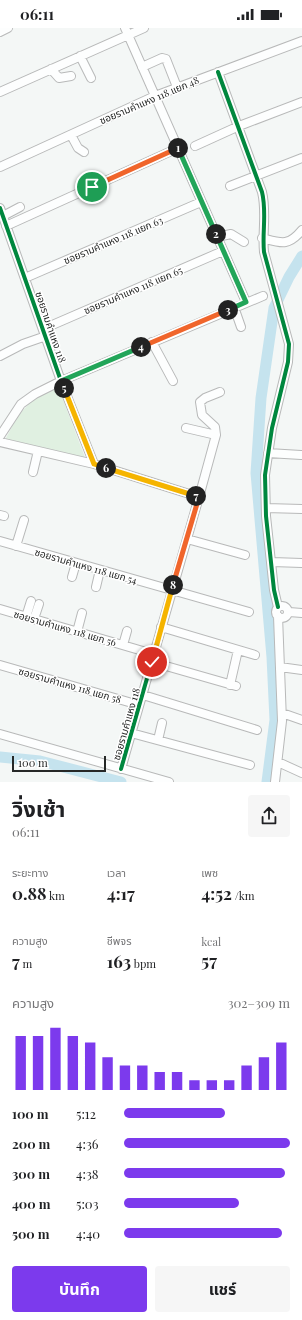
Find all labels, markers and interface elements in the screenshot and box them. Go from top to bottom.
text: 06:11 [20,4,54,24]
street label: ซอยรามคำแหง 118 แยก 48 [97,73,201,127]
pin: 1 [168,138,188,158]
text: 1 [176,140,180,155]
pin [75,170,109,204]
icon: arrive [81,176,103,198]
street label: ซอยรามคำแหง 118 แยก 63 [61,213,165,267]
pin: 2 [206,224,226,244]
text: 2 [213,226,219,241]
street label: ซอยรามคำแหง 118 แยก 65 [81,263,185,317]
street label: ซอยรามคำแหง 118 [32,289,70,365]
pin: 3 [218,300,238,320]
text: 3 [225,302,231,317]
pin: 4 [131,337,151,357]
text: 4 [138,339,144,354]
pin: 5 [54,378,74,398]
text: 5 [61,380,67,395]
pin: 6 [96,458,116,478]
text: 6 [103,460,109,475]
pin: 7 [186,486,206,506]
text: 7 [193,488,199,503]
street label: ซอยรามคำแหง 118 แยก 54 [33,545,139,587]
pin: 8 [163,575,183,595]
text: 8 [170,577,176,592]
street label: ซอยรามคำแหง 118 แยก 56 [12,607,118,649]
pin [135,645,169,679]
icon: check [141,651,163,673]
street label: ซอยรามคำแหง 118 แยก 58 [17,664,123,706]
street label: ซอยรามคำแหง 118 [109,686,143,762]
scale bar [12,754,106,773]
text: 100 m [18,755,48,770]
text: วิ่งเช้า [12,793,65,823]
button: share [248,795,290,837]
text: 06:11 [12,823,40,840]
text: ระยะทาง [12,865,48,880]
text: เวลา [107,865,126,880]
text: เพซ [201,865,218,880]
text: 0.88 [12,882,47,904]
text: 4:17 [107,882,135,904]
text: 4:52 [201,882,232,904]
text: km [47,888,65,903]
text: /km [232,888,255,903]
text: ความสูง [12,933,48,948]
text: ชีพจร [107,933,132,948]
text: kcal [201,934,221,949]
text: 57 [201,949,217,971]
text: 7 [12,950,20,972]
text: 163 [107,950,131,972]
text: m [20,956,32,971]
text: bpm [131,956,156,971]
text: ความสูง [12,994,54,1011]
text: 302–309 m [228,994,290,1011]
text: 100 m [12,1105,49,1122]
text: 5:12 [76,1105,96,1122]
text: 200 m [12,1135,50,1152]
text: 4:36 [76,1135,98,1152]
text: 300 m [12,1165,50,1182]
text: 4:38 [76,1165,99,1182]
text: 400 m [12,1195,50,1212]
text: 5:03 [76,1195,99,1212]
text: 500 m [12,1225,50,1242]
text: 4:40 [76,1225,100,1242]
button: บันทึก [12,1266,147,1312]
button: แชร์ [155,1266,290,1312]

